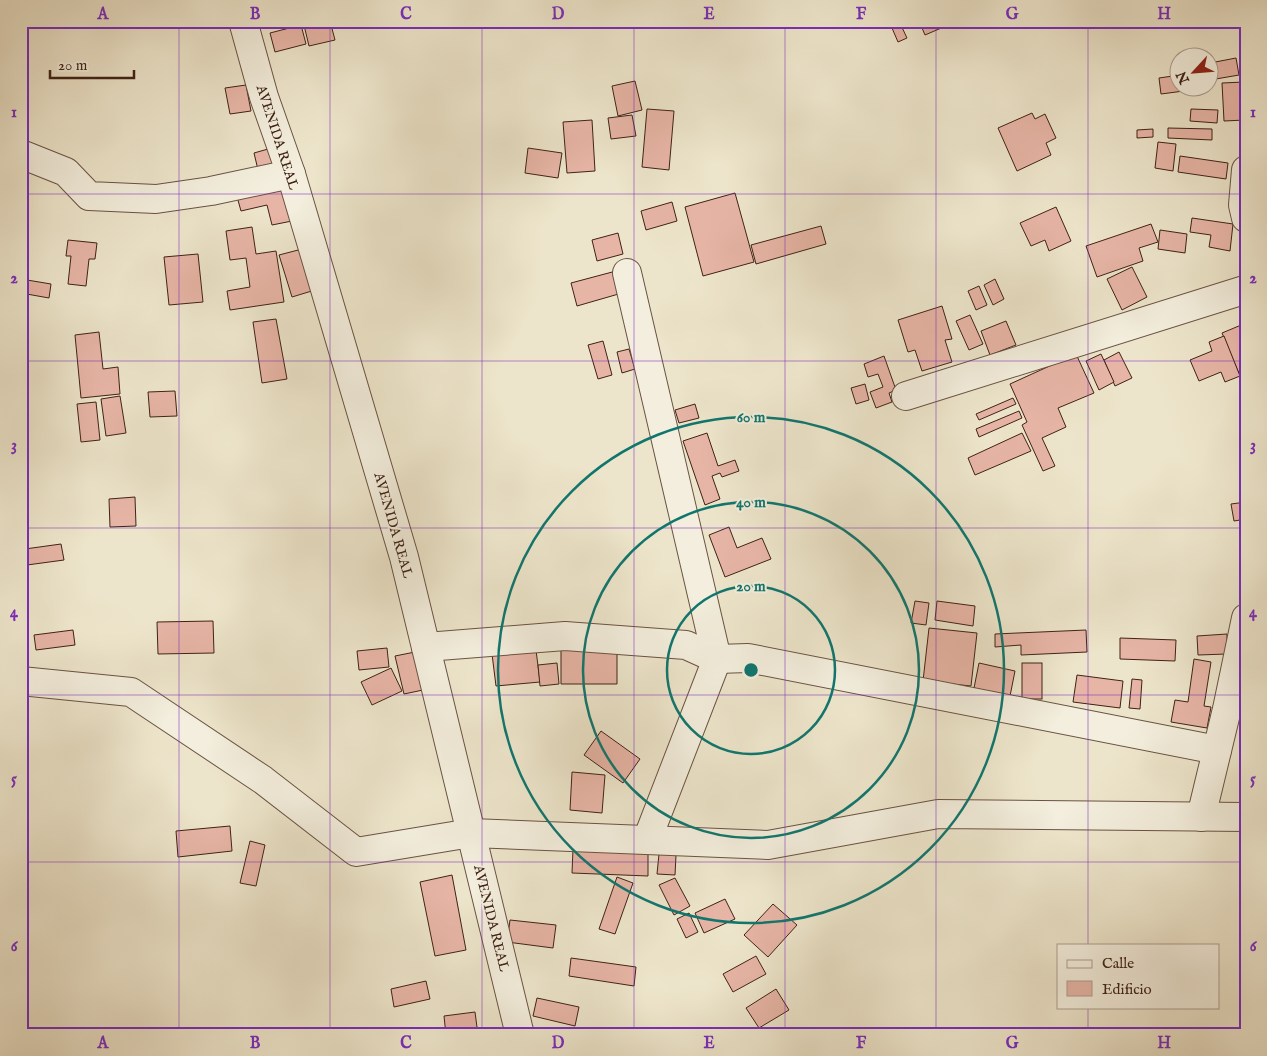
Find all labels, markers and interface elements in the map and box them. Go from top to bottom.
text: A [97,5,110,25]
text: B [250,5,261,25]
text: C [400,5,412,25]
text: D [552,5,565,25]
text: E [703,5,715,25]
text: F [856,5,867,25]
text: G [1006,5,1019,25]
text: H [1157,5,1171,25]
scale bar [50,48,134,80]
north arrow [1170,48,1220,98]
text: 20 m [58,56,88,75]
text: N [1172,68,1194,88]
street label: AVENIDA REAL [251,82,302,192]
text: 1 [11,103,17,123]
text: 1 [1250,103,1256,123]
text: 2 [10,269,18,289]
text: 2 [1249,269,1257,289]
text: 60 m [737,408,766,427]
text: 3 [11,436,17,456]
text: 3 [1250,436,1256,456]
street label: AVENIDA REAL [369,469,417,580]
text: 40 m [736,493,766,512]
text: 20 m [736,577,766,596]
text: 4 [10,603,19,623]
text: 4 [1249,603,1258,623]
centre of rings [742,661,760,679]
text: 5 [11,770,17,790]
text: 5 [1250,770,1256,790]
street label: AVENIDA REAL [469,862,513,973]
text: 6 [11,937,19,957]
text: 6 [1250,937,1258,957]
legend [1057,944,1220,1008]
text: Calle [1102,954,1134,973]
text: Edificio [1102,980,1152,999]
text: A [97,1034,110,1054]
text: B [250,1034,261,1054]
text: C [400,1034,412,1054]
text: D [552,1034,565,1054]
text: E [703,1034,715,1054]
text: F [856,1034,867,1054]
text: G [1006,1034,1019,1054]
text: H [1157,1034,1171,1054]

